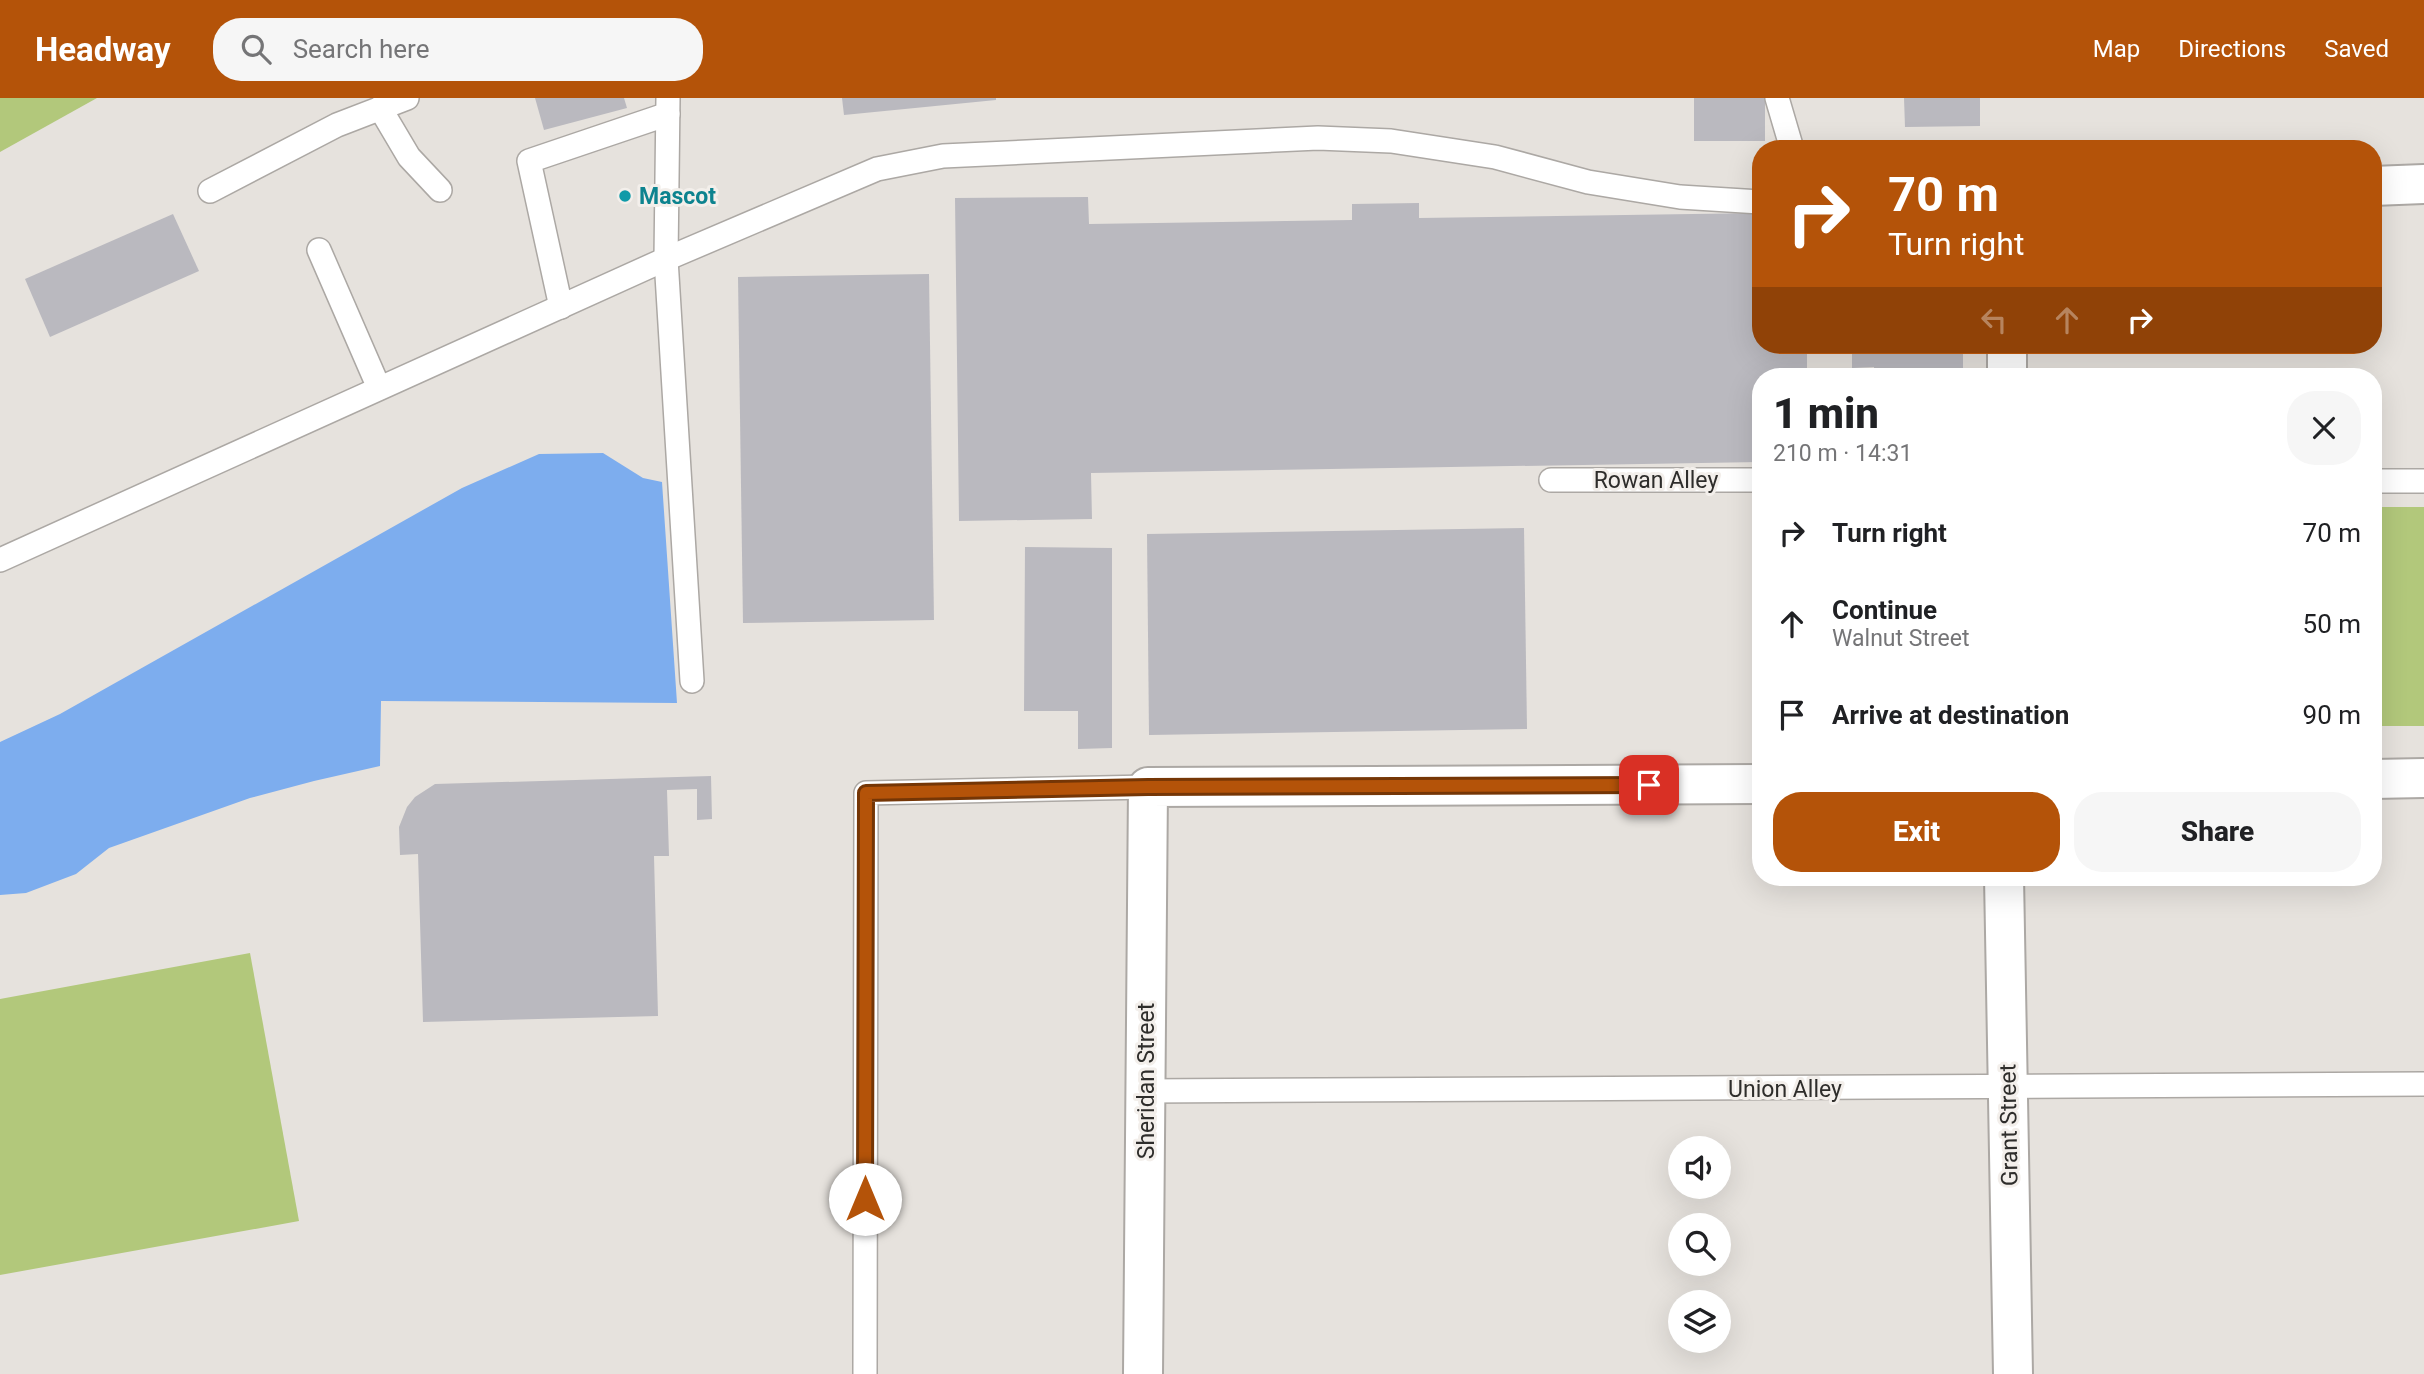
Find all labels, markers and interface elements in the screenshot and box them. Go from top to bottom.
search box [213,18,703,81]
text: Headway [35,30,171,69]
icon: search [237,30,275,68]
text: Search here [293,34,429,64]
text: Map [2093,35,2140,63]
text: Directions [2178,35,2286,63]
text: Saved [2324,35,2389,63]
text: 70 m [1888,166,1999,223]
icon: right [1773,168,1864,259]
place label: Mascot [639,183,716,210]
marker: Mascot [617,188,633,204]
text: Turn right [1888,225,2024,263]
icon: left [1975,301,2013,339]
icon: ahead [2048,301,2086,339]
icon: right [2121,301,2159,339]
text: 1 min [1773,389,1879,438]
button: close [2287,391,2361,465]
text: 210 m · 14:31 [1773,440,1912,467]
street label: Rowan Alley [1594,467,1718,494]
icon: right [1773,514,1811,552]
text: Turn right [1832,518,1947,548]
text: 70 m [2303,518,2361,548]
text: Continue [1832,595,1937,625]
icon: ahead [1773,605,1811,643]
text: 50 m [2303,609,2361,639]
text: Walnut Street [1832,625,1969,652]
icon: arrive [1773,696,1811,734]
text: Arrive at destination [1832,700,2069,730]
text: 90 m [2303,700,2361,730]
pin [1619,755,1679,815]
icon: arrive [1630,766,1668,804]
button: Exit [1773,792,2060,872]
button: Share [2074,792,2361,872]
street label: Sheridan Street [1133,1003,1160,1159]
street label: Grant Street [1994,1064,2024,1186]
street label: Union Alley [1728,1076,1842,1103]
map controls [1668,1136,1731,1353]
button: sound [1668,1136,1731,1199]
position arrow [828,1162,902,1236]
button: search [1668,1213,1731,1276]
button: layers [1668,1290,1731,1353]

